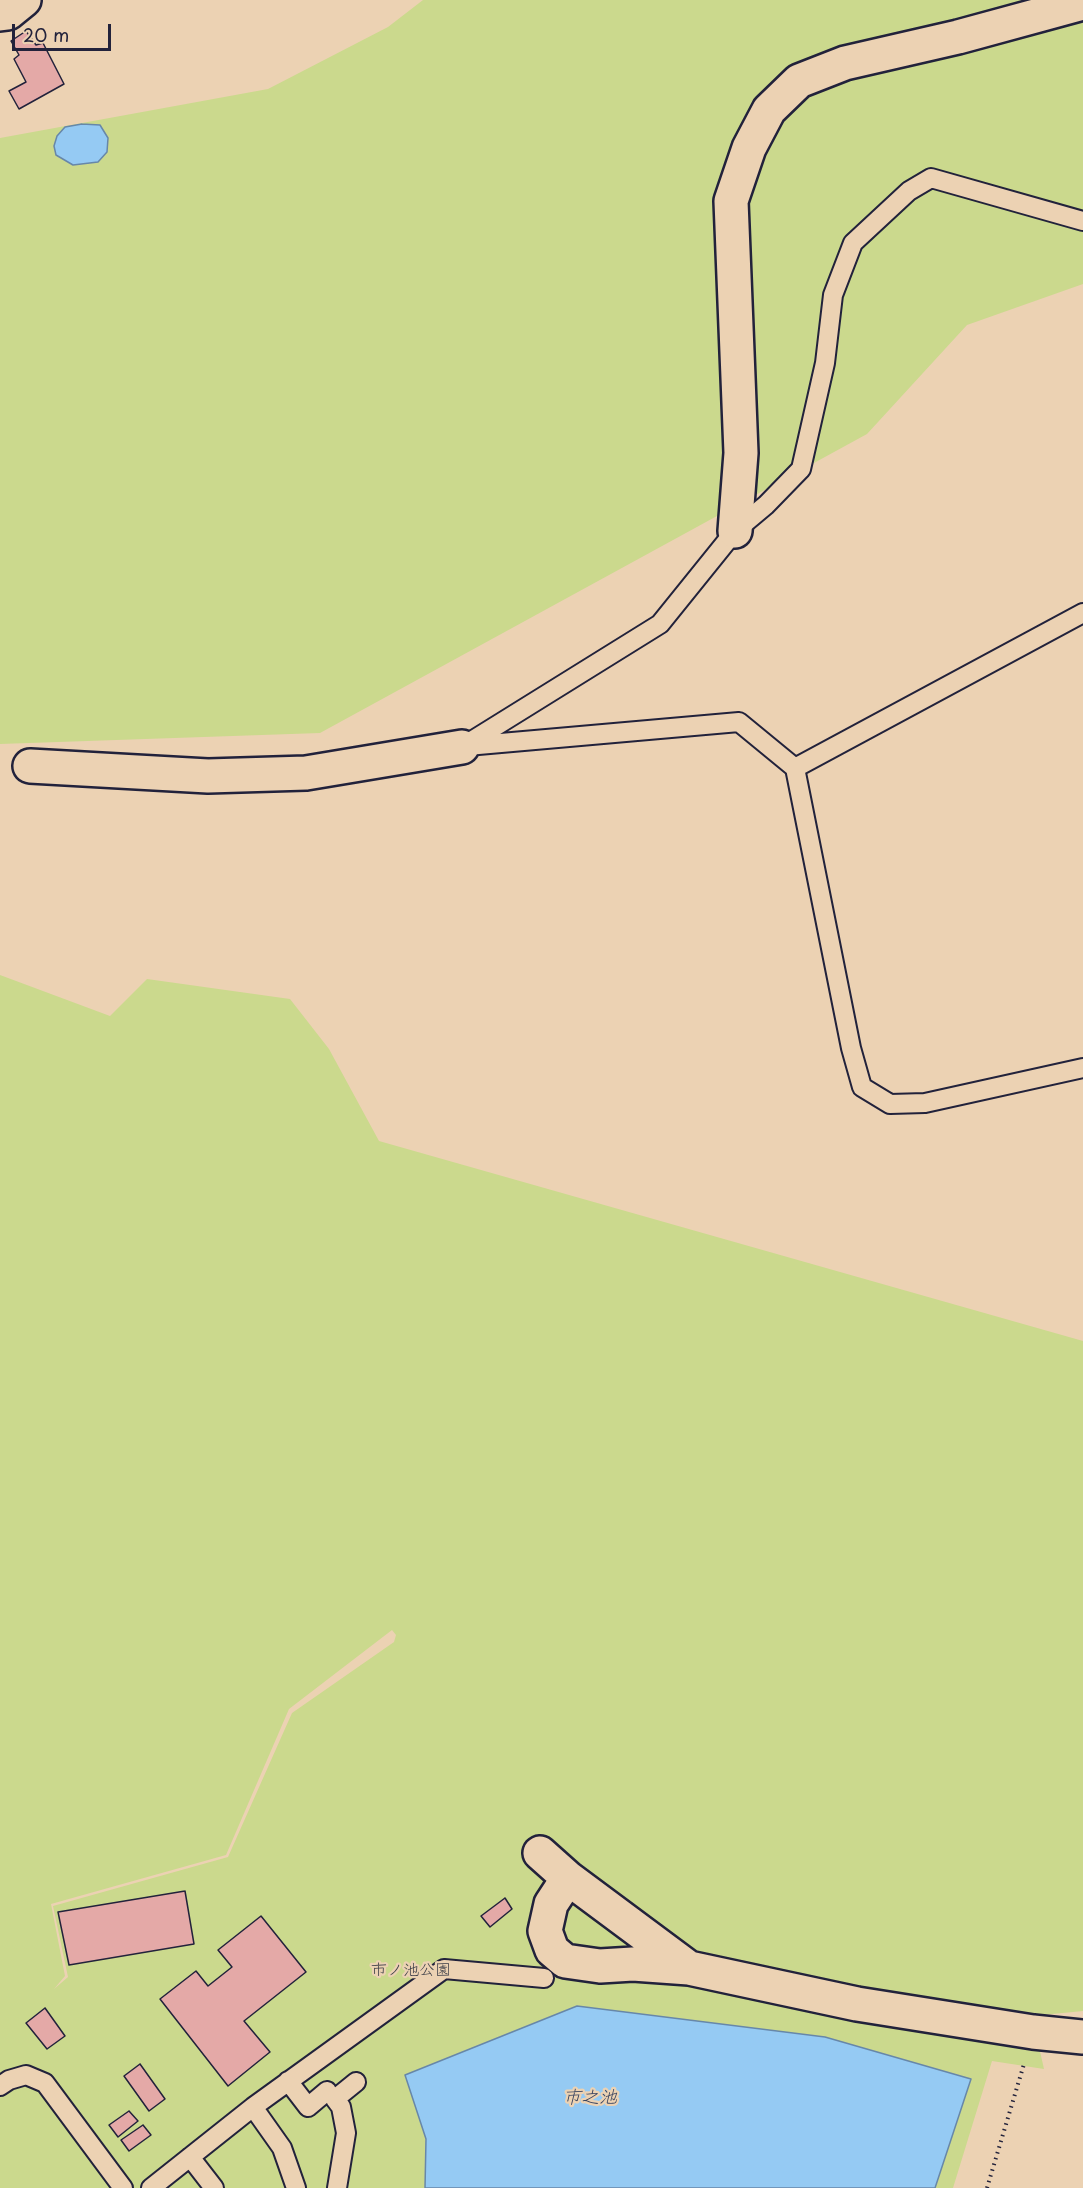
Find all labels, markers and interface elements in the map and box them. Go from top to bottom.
scale bar [15,12,114,50]
text: 20 m [23,21,69,48]
park label: 市ノ池公園 [371,1961,451,1981]
water label: 市之池 [563,2087,617,2109]

